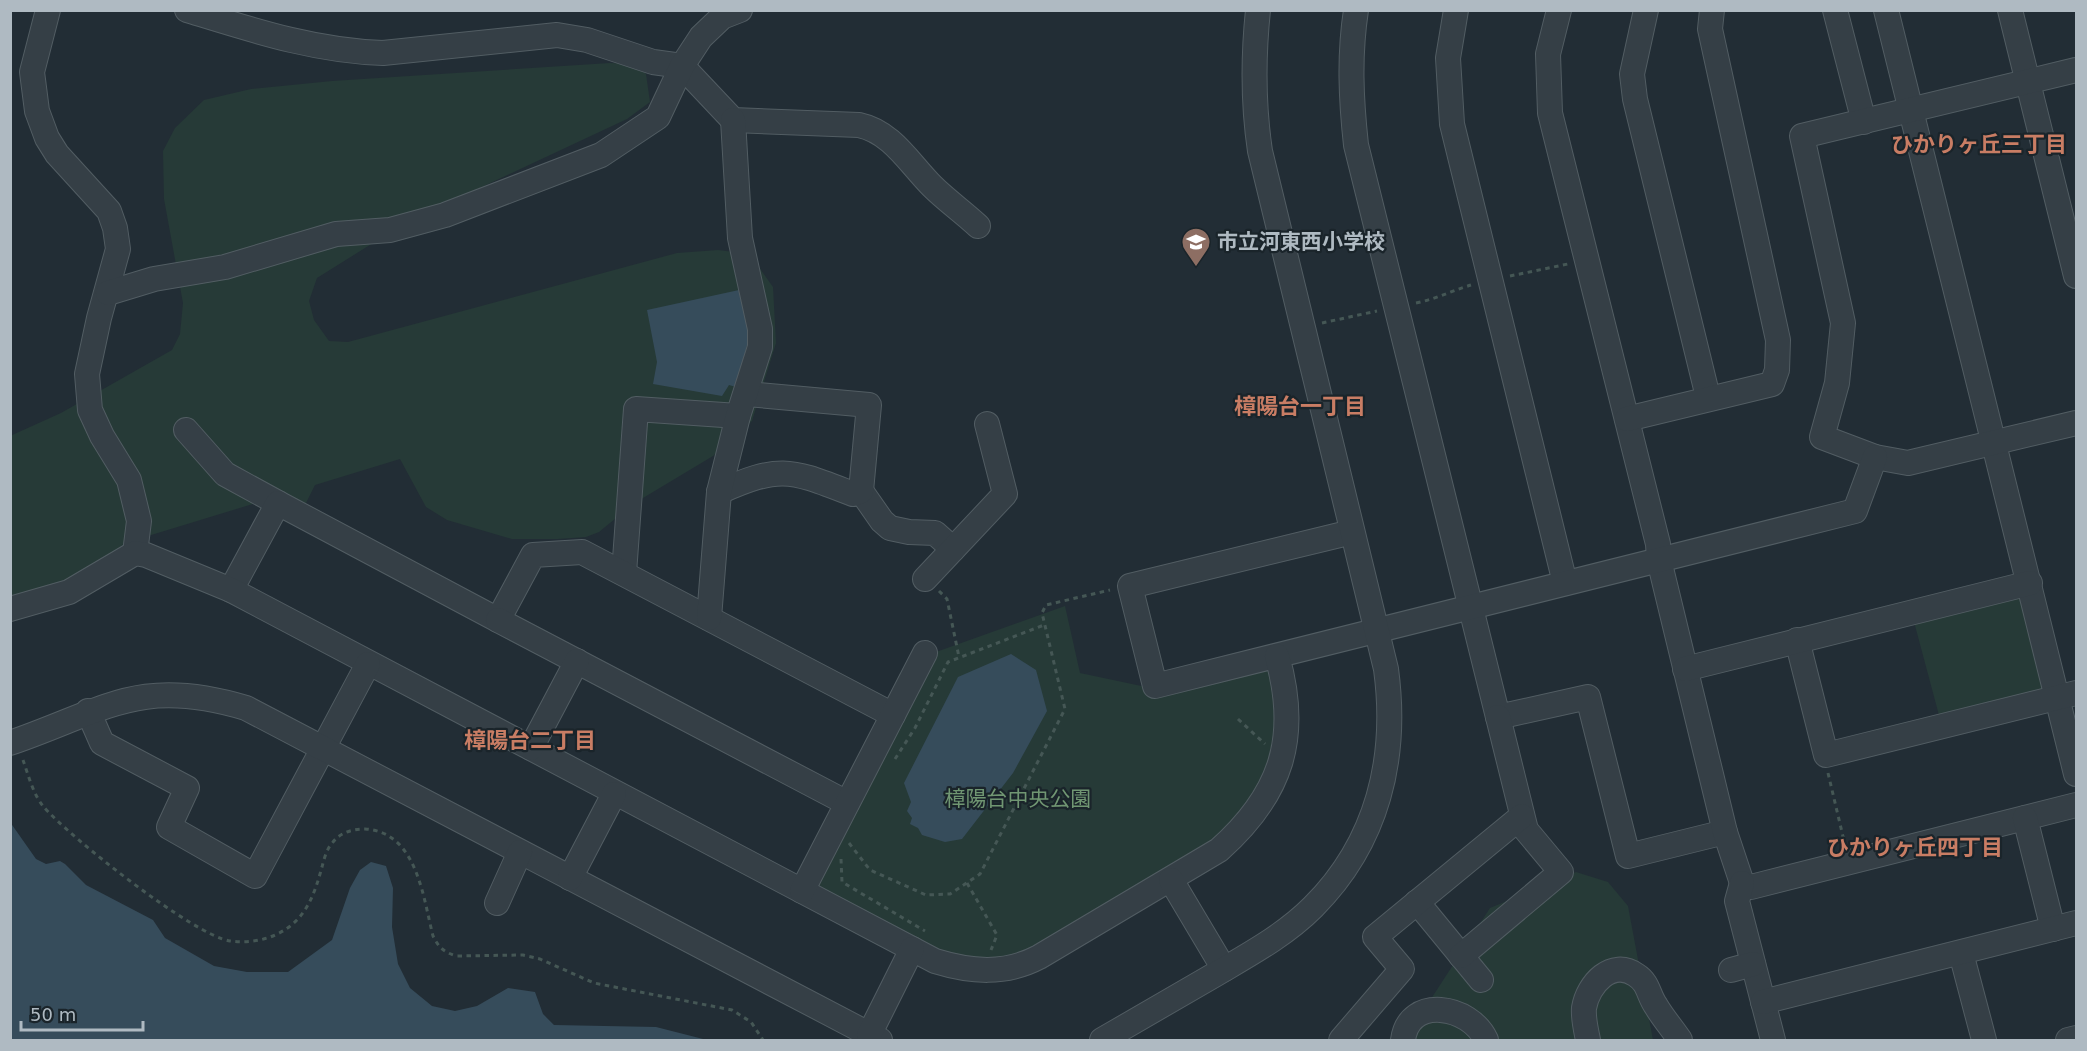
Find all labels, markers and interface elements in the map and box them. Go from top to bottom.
district label: ひかりヶ丘三丁目 [1891,132,2067,157]
school or university icon: 市立河東西小学校 [1180,226,1212,268]
place label: 市立河東西小学校 [1217,230,1385,254]
district label: 樟陽台一丁目 [1234,394,1366,419]
district label: 樟陽台二丁目 [464,728,596,753]
park label: 樟陽台中央公園 [945,787,1092,811]
district label: ひかりヶ丘四丁目 [1827,835,2003,860]
scale bar [21,994,142,1032]
text: 50 m [30,1004,76,1025]

